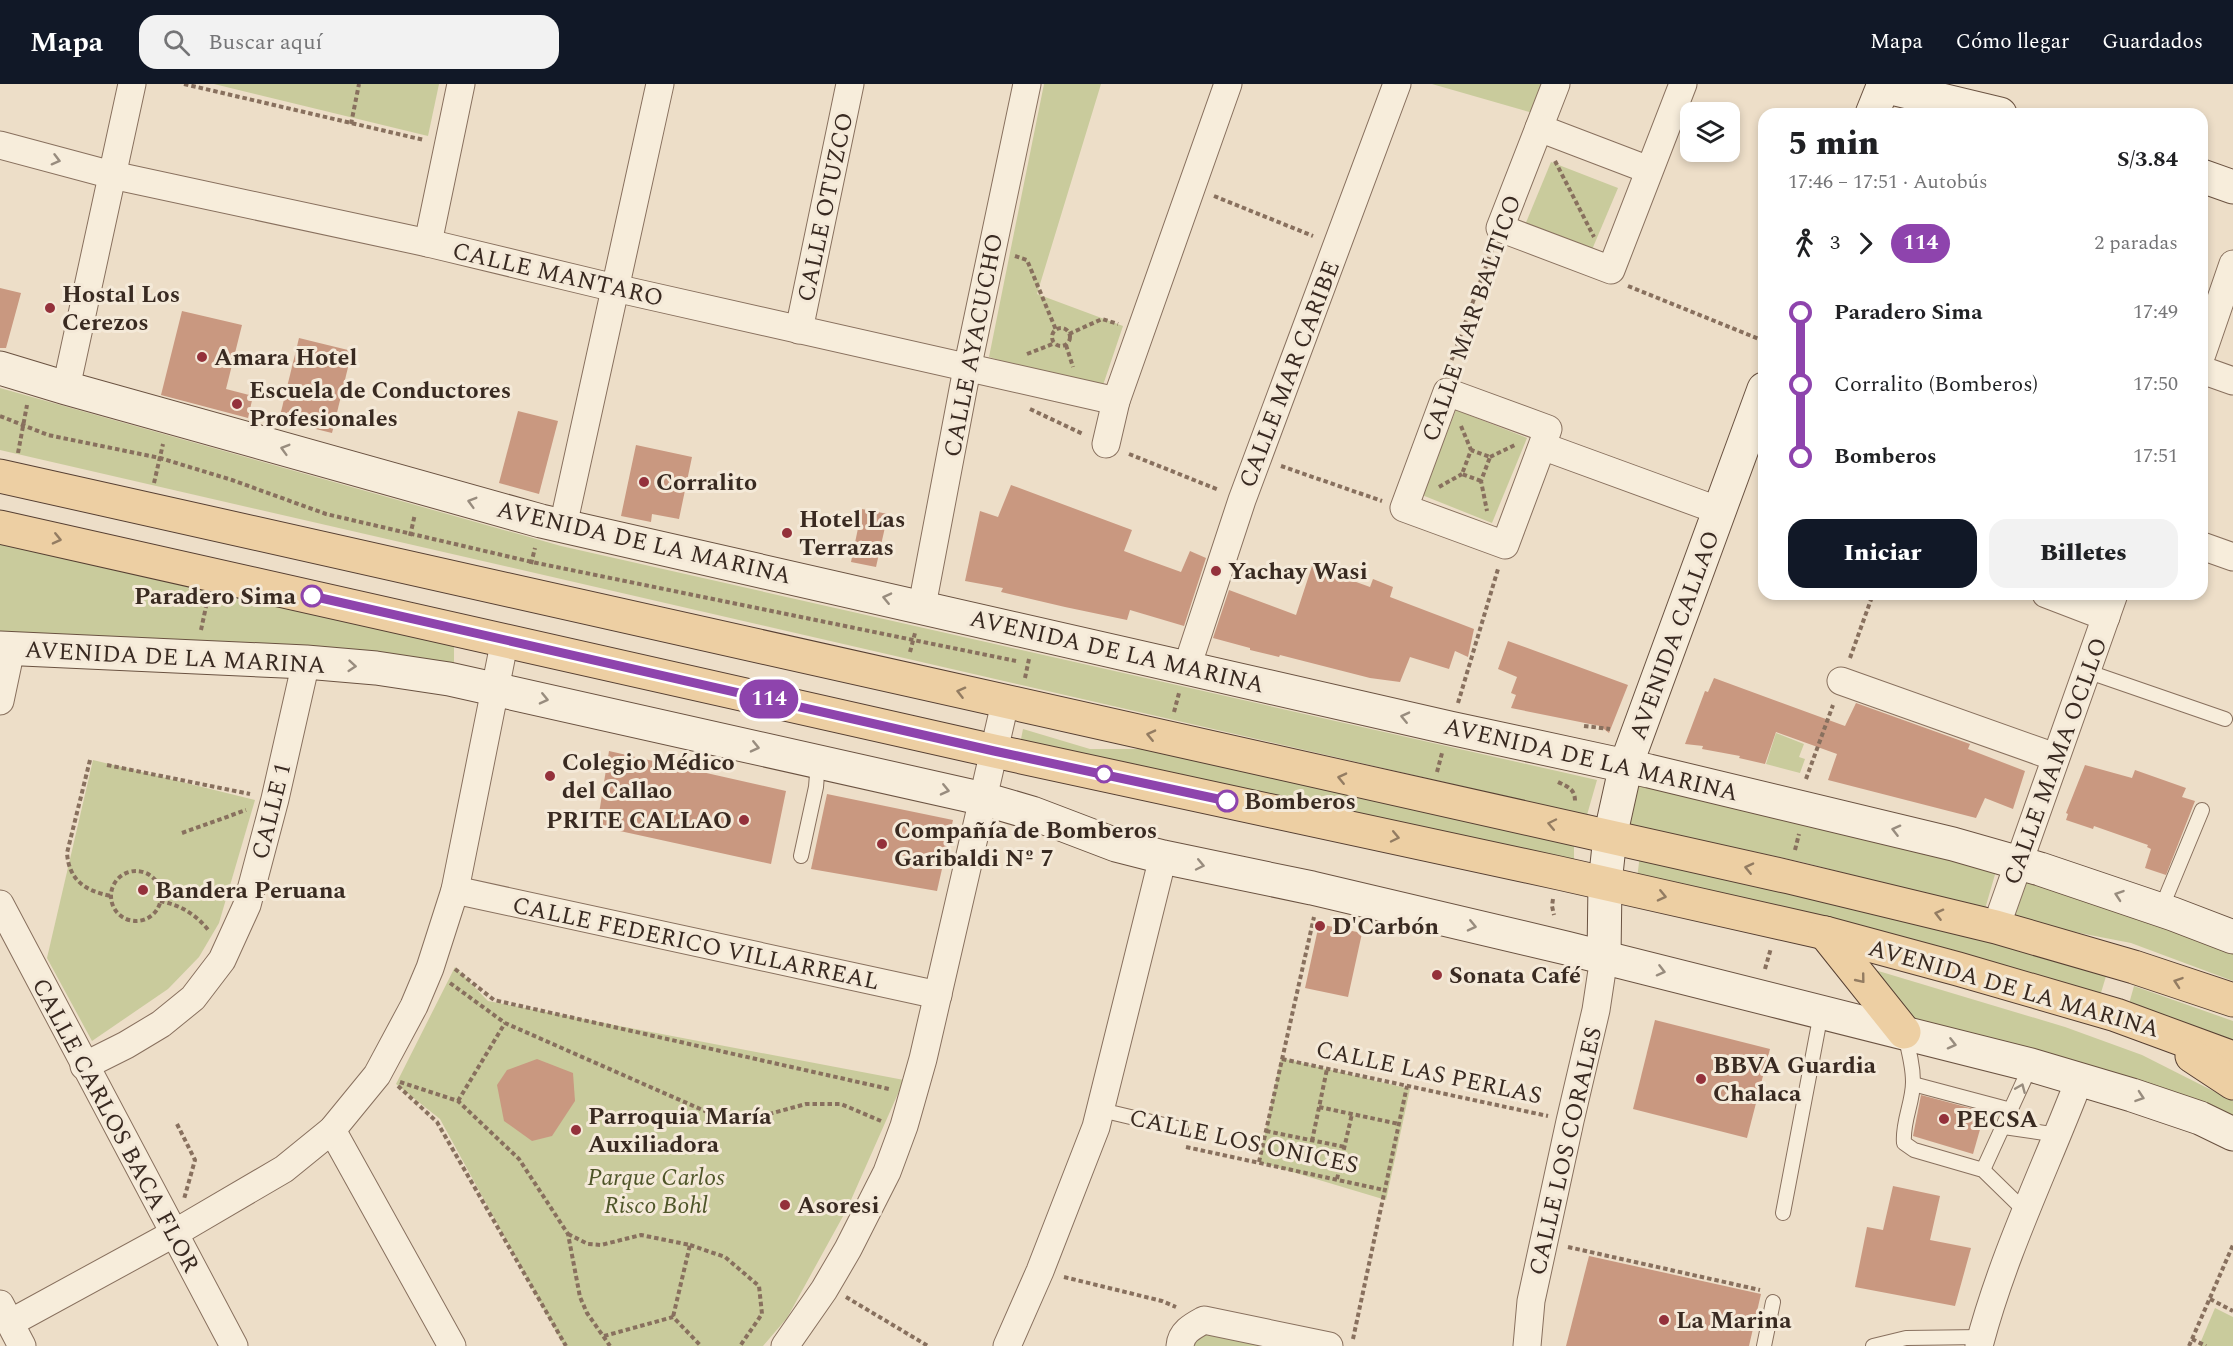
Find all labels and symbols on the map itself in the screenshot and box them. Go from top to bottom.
street label: CALLE OTUZCO [788,109,864,305]
one-way arrow [50,153,61,165]
street label: CALLE MAR BALTICO [1413,190,1531,447]
street label: CALLE AYACUCHO [935,230,1013,460]
street label: CALLE MANTARO [449,233,667,317]
street label: CALLE MAR CARIBE [1230,255,1350,493]
place label: Hostal Los Cerezos [62,277,180,341]
marker: Hostal Los Cerezos [43,301,57,315]
place label: Amara Hotel [214,340,357,376]
marker: Amara Hotel [195,350,209,364]
place label: Escuela de Conductores Profesionales [249,373,511,437]
marker: Escuela de Conductores Profesionales [230,397,244,411]
one-way arrow [280,444,291,456]
place label: Corralito [656,465,757,501]
marker: Corralito [637,475,651,489]
street label: AVENIDA DE LA MARINA [493,492,795,594]
one-way arrow [468,496,478,509]
place label: Hotel Las Terrazas [799,502,905,566]
street label: AVENIDA CALLAO [1620,525,1730,745]
marker: Hotel Las Terrazas [780,526,794,540]
one-way arrow [52,532,62,545]
place label: Yachay Wasi [1228,554,1368,590]
marker: Yachay Wasi [1209,564,1223,578]
place label: Paradero Sima [134,579,297,615]
marker: Paradero Sima [301,585,323,607]
one-way arrow [882,593,892,606]
street label: AVENIDA DE LA MARINA [966,601,1268,703]
street label: AVENIDA DE LA MARINA [24,632,326,684]
street label: CALLE MAMA OCLLO [1994,633,2117,890]
one-way arrow [347,659,357,672]
line badge: 114 [734,680,804,718]
one-way arrow [956,687,966,700]
one-way arrow [539,692,549,705]
street label: AVENIDA DE LA MARINA [1440,709,1742,811]
one-way arrow [1400,712,1410,725]
one-way arrow [1146,730,1156,743]
one-way arrow [749,740,759,753]
place label: Colegio Médico del Callao [562,745,735,809]
street label: CALLE 1 [243,759,301,863]
unlabelled marker [1095,765,1113,783]
marker: Colegio Médico del Callao [543,769,557,783]
one-way arrow [1337,772,1347,785]
one-way arrow [939,783,949,796]
place label: Bomberos [1244,784,1356,820]
marker: Bomberos [1216,790,1238,812]
place label: PRITE CALLAO [546,803,732,839]
marker: PRITE CALLAO [737,813,751,827]
place label: Compañía de Bomberos Garibaldi Nº 7 [894,813,1157,877]
one-way arrow [1548,819,1558,832]
one-way arrow [1892,825,1902,837]
one-way arrow [1390,830,1400,843]
marker: Compañía de Bomberos Garibaldi Nº 7 [875,837,889,851]
one-way arrow [1195,858,1205,871]
one-way arrow [1745,862,1755,875]
place label: Bandera Peruana [155,873,346,909]
marker: Bandera Peruana [136,883,150,897]
street label: CALLE FEDERICO VILLARREAL [509,887,883,1001]
one-way arrow [1657,888,1667,901]
one-way arrow [2114,890,2125,903]
one-way arrow [1934,908,1944,921]
place label: D'Carbón [1332,909,1439,945]
marker: D'Carbón [1313,919,1327,933]
one-way arrow [1467,919,1477,932]
street label: AVENIDA DE LA MARINA [1864,930,2163,1048]
place label: Sonata Café [1449,958,1581,994]
one-way arrow [1656,963,1666,976]
marker: Sonata Café [1430,968,1444,982]
street label: CALLE CARLOS BACA FLOR [22,972,208,1279]
one-way arrow [1854,972,1865,983]
one-way arrow [2173,976,2183,989]
street label: CALLE LOS CORALES [1520,1024,1612,1279]
street label: CALLE LAS PERLAS [1312,1031,1545,1115]
one-way arrow [1947,1037,1957,1050]
place label: BBVA Guardia Chalaca [1713,1048,1877,1112]
marker: BBVA Guardia Chalaca [1694,1072,1708,1086]
one-way arrow [2014,1083,2026,1094]
one-way arrow [2134,1090,2145,1103]
place label: Parroquia María Auxiliadora [588,1099,772,1163]
street label: CALLE LOS ONICES [1126,1100,1362,1184]
place label: PECSA [1956,1102,2038,1138]
marker: PECSA [1937,1112,1951,1126]
marker: Parroquia María Auxiliadora [569,1123,583,1137]
park label: Parque Carlos Risco Bohl [587,1160,725,1224]
place label: Asoresi [797,1188,880,1224]
marker: Asoresi [778,1198,792,1212]
place label: La Marina [1676,1303,1792,1339]
marker: La Marina [1657,1313,1671,1327]

